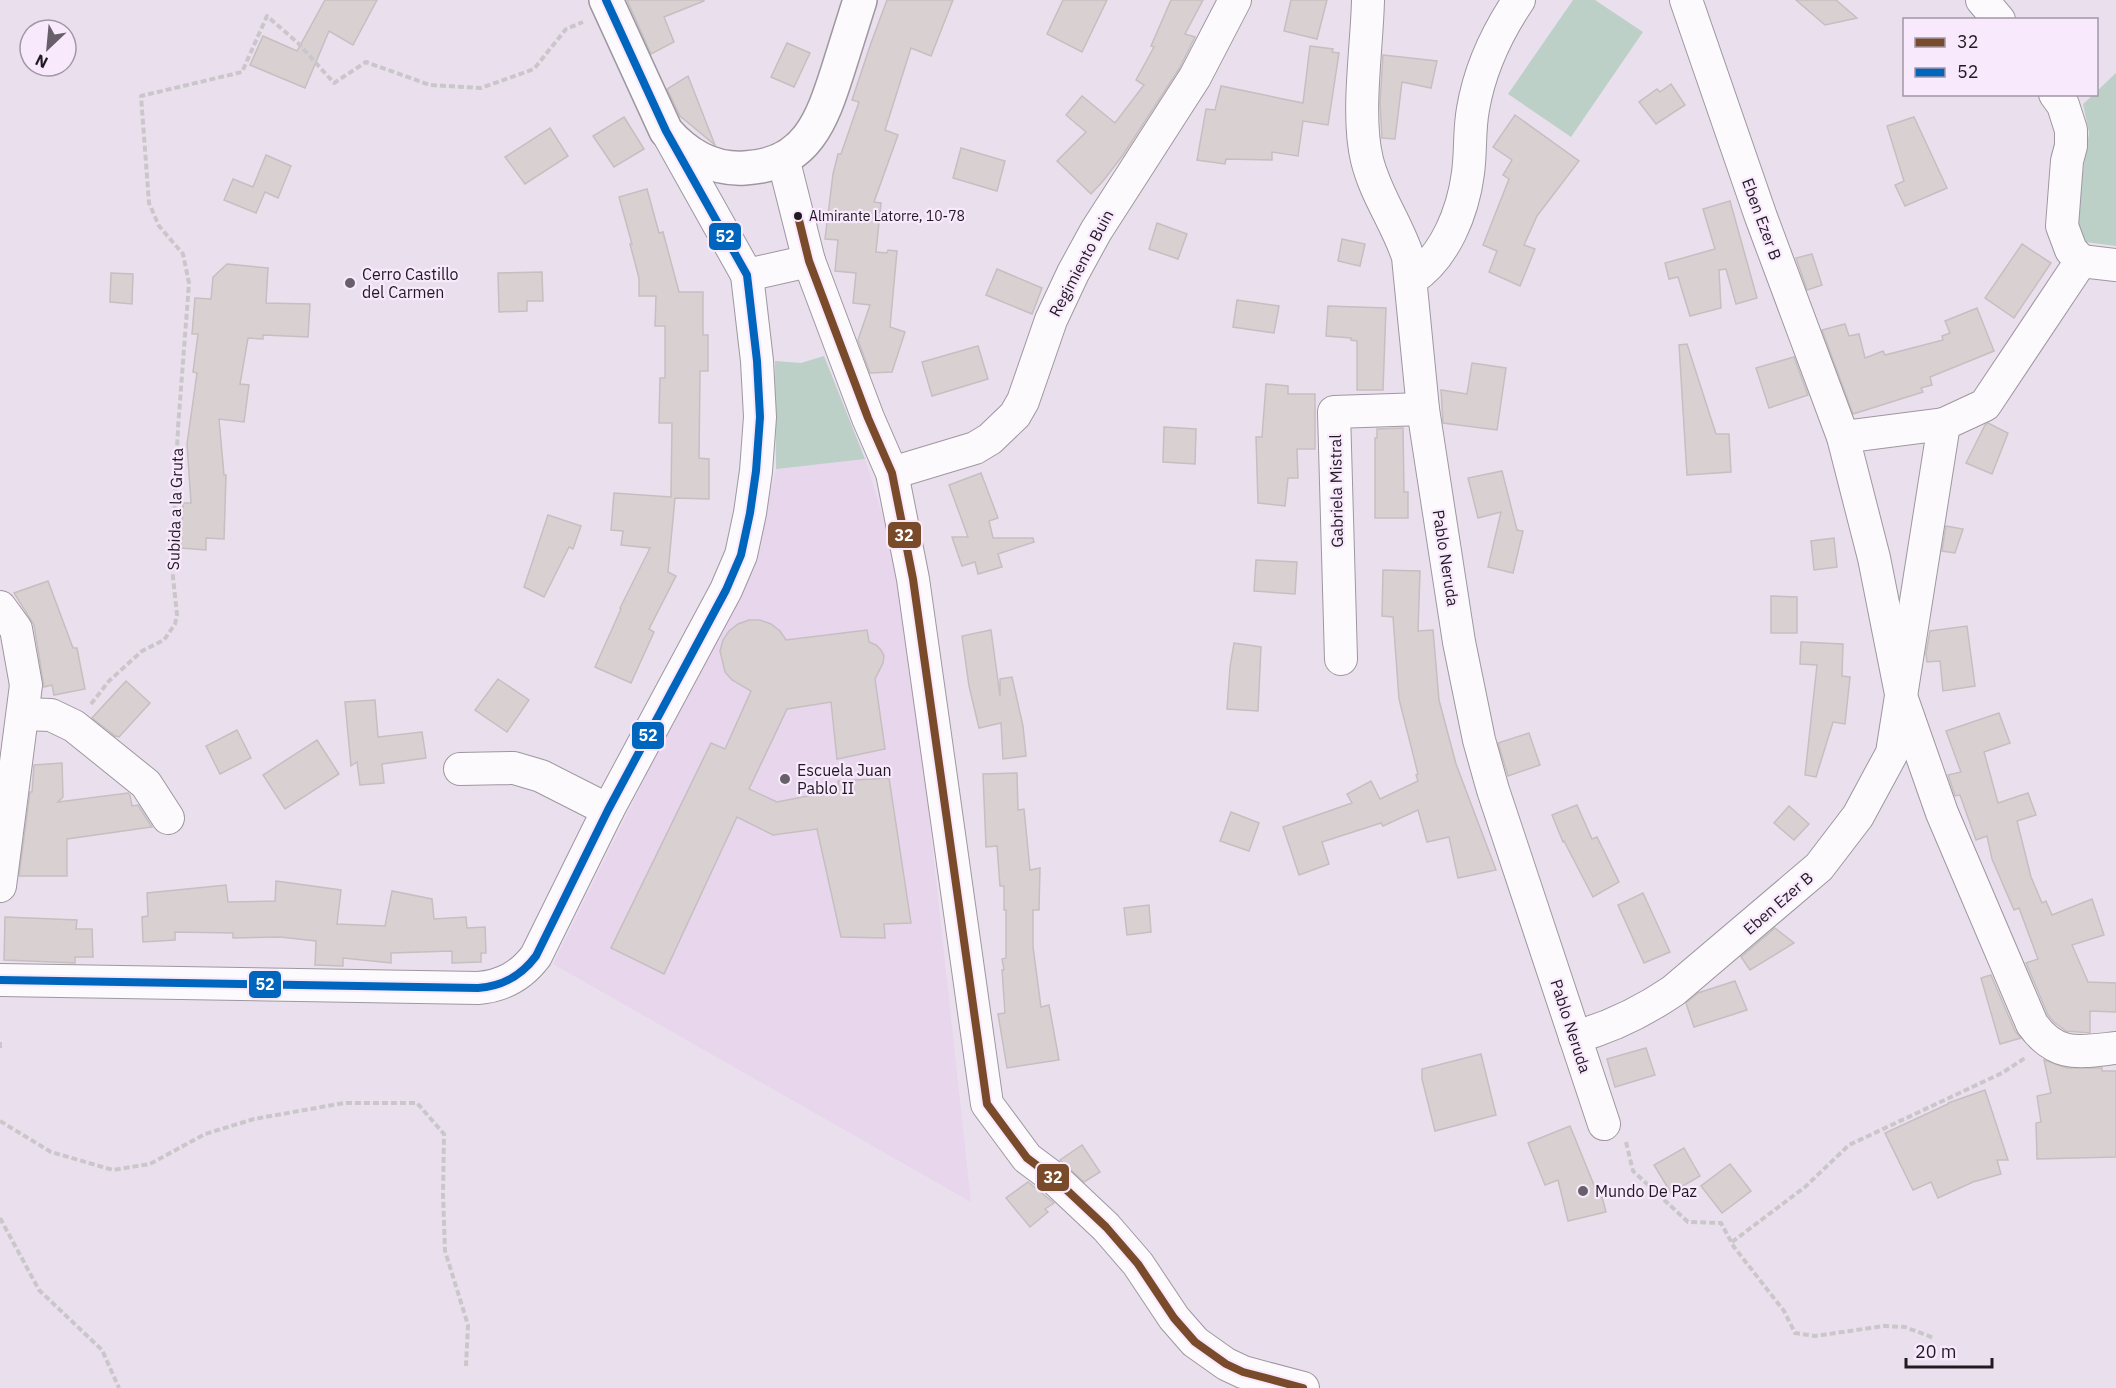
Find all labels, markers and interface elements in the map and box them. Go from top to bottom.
north arrow [18,18,78,78]
legend [1903,18,2098,96]
text: 32 [1957,30,1979,53]
text: N [32,50,51,73]
text: 52 [1957,60,1979,83]
street label: Eben Ezer B [1738,175,1786,263]
street label: Regimiento Buin [1044,206,1118,320]
place label: Almirante Latorre, 10-78 [809,207,965,225]
marker: Almirante Latorre, 10-78 [792,210,804,222]
line badge: 52 [708,222,742,251]
text: 52 [715,226,735,246]
place label: Cerro Castillo del Carmen [362,264,459,302]
marker: Cerro Castillo del Carmen [343,276,357,290]
street label: Gabriela Mistral [1325,434,1347,548]
street label: Subida a la Gruta [163,447,187,571]
street label: Pablo Neruda [1429,508,1464,608]
line badge: 32 [887,521,922,549]
text: 32 [894,525,914,545]
line badge: 52 [631,721,665,750]
text: 52 [638,725,658,745]
place label: Escuela Juan Pablo II [797,760,892,798]
marker: Escuela Juan Pablo II [778,772,792,786]
street label: Eben Ezer B [1739,867,1817,939]
line badge: 52 [248,970,282,999]
text: 52 [255,974,275,994]
street label: Pablo Neruda [1546,977,1596,1076]
line badge: 32 [1036,1163,1070,1192]
text: 32 [1043,1167,1063,1187]
place label: Mundo De Paz [1595,1181,1697,1201]
marker: Mundo De Paz [1576,1184,1590,1198]
scale bar [1906,1331,1992,1369]
text: 20 m [1915,1340,1957,1363]

